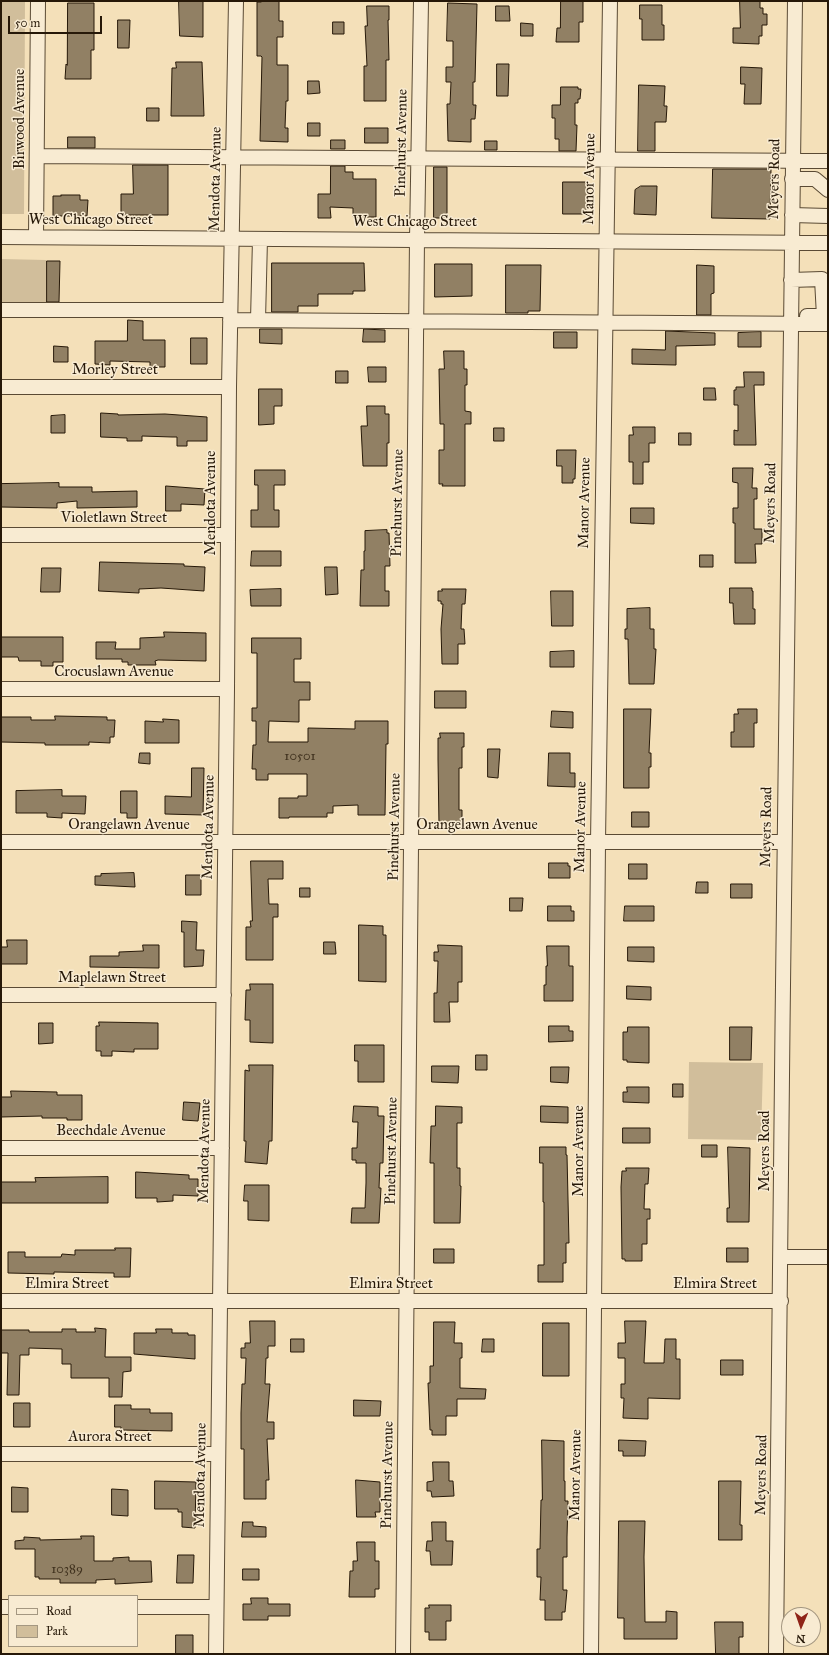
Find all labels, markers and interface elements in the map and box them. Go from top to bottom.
scale bar [10,8,104,34]
text: 50 m [15,16,40,30]
street label: Birwood Avenue [11,69,29,169]
street label: Pinehurst Avenue [392,89,412,197]
street label: Mendota Avenue [206,126,226,232]
street label: Manor Avenue [580,133,600,225]
street label: Meyers Road [765,138,785,220]
street label: West Chicago Street [29,211,153,229]
street label: West Chicago Street [353,213,477,231]
street label: Morley Street [72,361,158,379]
street label: Pinehurst Avenue [388,449,408,557]
street label: Mendota Avenue [202,451,220,555]
street label: Manor Avenue [575,457,595,549]
street label: Meyers Road [761,462,781,544]
street label: Violetlawn Street [61,509,167,527]
street label: Crocuslawn Avenue [54,663,174,681]
house number: 10501 [284,749,316,765]
street label: Pinehurst Avenue [385,773,405,881]
street label: Mendota Avenue [199,774,219,880]
street label: Manor Avenue [571,781,591,873]
street label: Meyers Road [757,786,777,868]
street label: Orangelawn Avenue [68,816,190,834]
street label: Orangelawn Avenue [416,816,538,834]
street label: Maplelawn Street [58,969,166,987]
street label: Pinehurst Avenue [382,1097,402,1205]
street label: Mendota Avenue [195,1098,215,1204]
street label: Manor Avenue [570,1105,588,1197]
street label: Meyers Road [756,1111,774,1191]
street label: Beechdale Avenue [56,1122,166,1140]
street label: Elmira Street [25,1275,109,1293]
street label: Elmira Street [349,1275,433,1293]
street label: Elmira Street [673,1275,757,1293]
street label: Pinehurst Avenue [378,1421,398,1529]
street label: Mendota Avenue [191,1422,211,1528]
street label: Aurora Street [68,1428,152,1446]
street label: Manor Avenue [566,1429,586,1521]
street label: Meyers Road [752,1434,772,1516]
house number: 10389 [51,1562,83,1578]
legend [8,1595,138,1647]
text: Road [46,1604,72,1618]
north arrow [781,1607,821,1647]
text: Park [46,1624,68,1638]
text: N [796,1632,805,1645]

